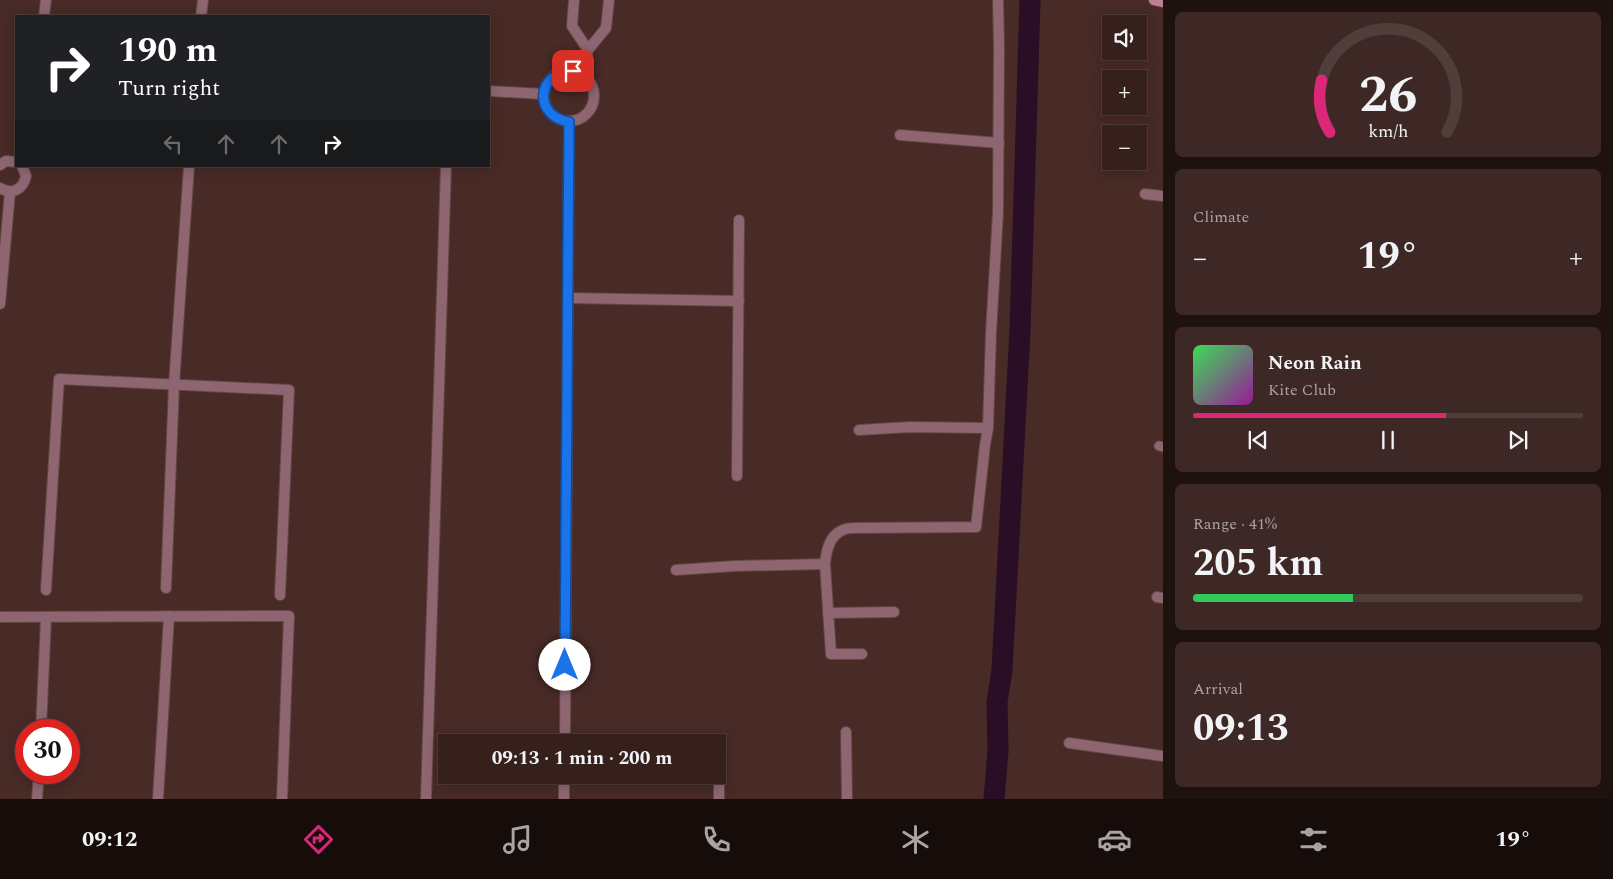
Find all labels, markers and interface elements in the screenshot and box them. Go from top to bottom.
map controls [1102,15,1147,170]
button: sound [1102,15,1147,60]
text: 190 m [118,24,217,77]
icon: right [35,35,100,100]
pin [552,50,594,92]
text: 26 [1359,56,1417,135]
icon: arrive [559,57,587,85]
button: + [1102,70,1147,115]
text: Turn right [118,72,220,105]
text: km/h [1368,118,1408,145]
button: − [1102,125,1147,170]
icon: left [159,130,187,158]
icon: ahead [212,130,240,158]
icon: ahead [265,130,293,158]
icon: right [318,130,346,158]
text: Climate [1193,205,1249,229]
text: 19° [1357,228,1419,286]
text: − [1193,237,1207,280]
text: + [1569,237,1583,280]
text: Neon Rain [1268,349,1362,378]
text: Kite Club [1268,378,1336,402]
icon: previous [1244,426,1272,454]
icon: pause [1374,426,1402,454]
icon: next [1504,426,1532,454]
text: Range · 41% [1193,512,1277,536]
text: 205 km [1193,535,1324,593]
position arrow [538,638,590,690]
text: Arrival [1193,677,1243,701]
text: 09:13 [1193,700,1288,758]
speed limit sign: 30 [15,719,80,784]
text: 09:13 · 1 min · 200 m [492,744,672,773]
icon: directions [301,822,336,857]
icon: music [500,822,535,857]
icon: phone [699,822,734,857]
icon: climate [898,822,933,857]
icon: car [1097,822,1132,857]
icon: filters [1296,822,1331,857]
text: 09:12 [82,823,137,856]
text: 19° [1495,823,1531,856]

